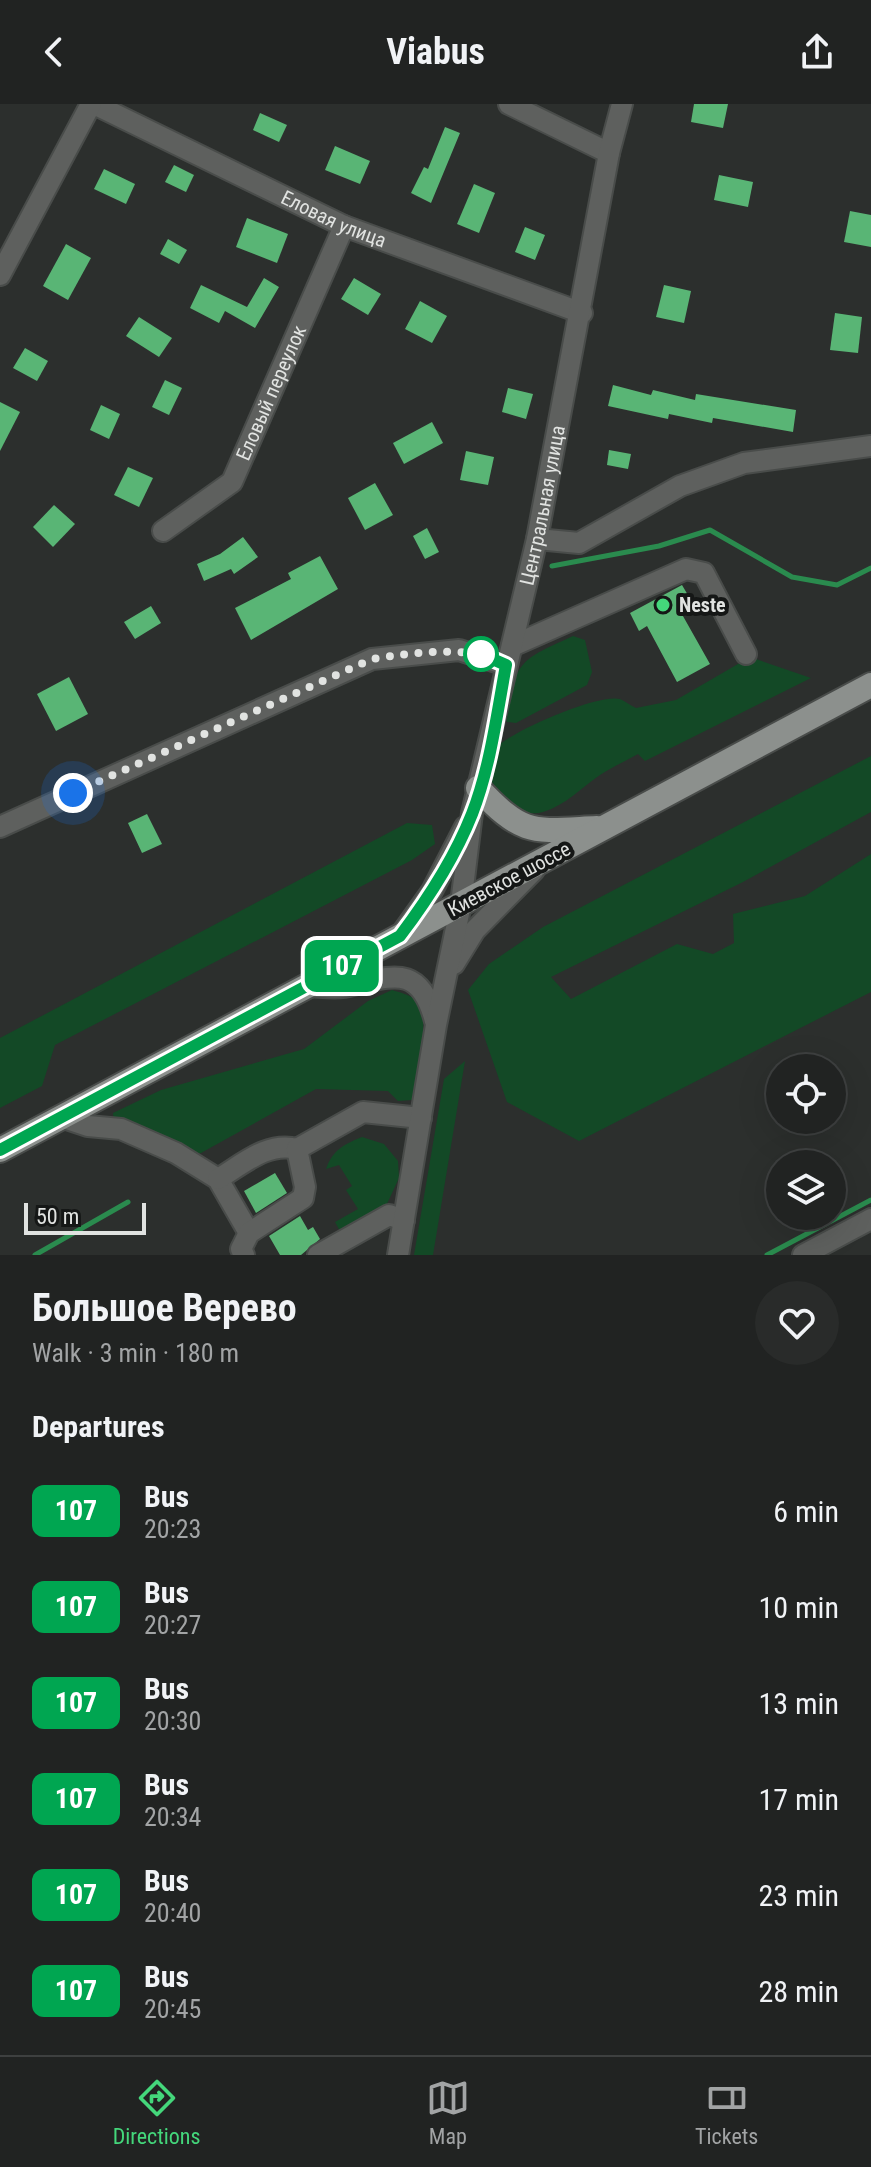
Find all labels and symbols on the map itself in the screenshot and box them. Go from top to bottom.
street label: Еловая улица [277,185,390,252]
street label: Еловый переулок [231,321,311,464]
street label: Центральная улица [514,423,570,588]
place label: Neste [679,593,726,617]
marker: Neste [654,596,672,614]
unlabelled marker [464,637,498,671]
your location [53,773,93,813]
street label: Киевское шоссе [444,837,574,921]
line badge: 107 [296,940,388,992]
scale bar [24,1199,146,1235]

